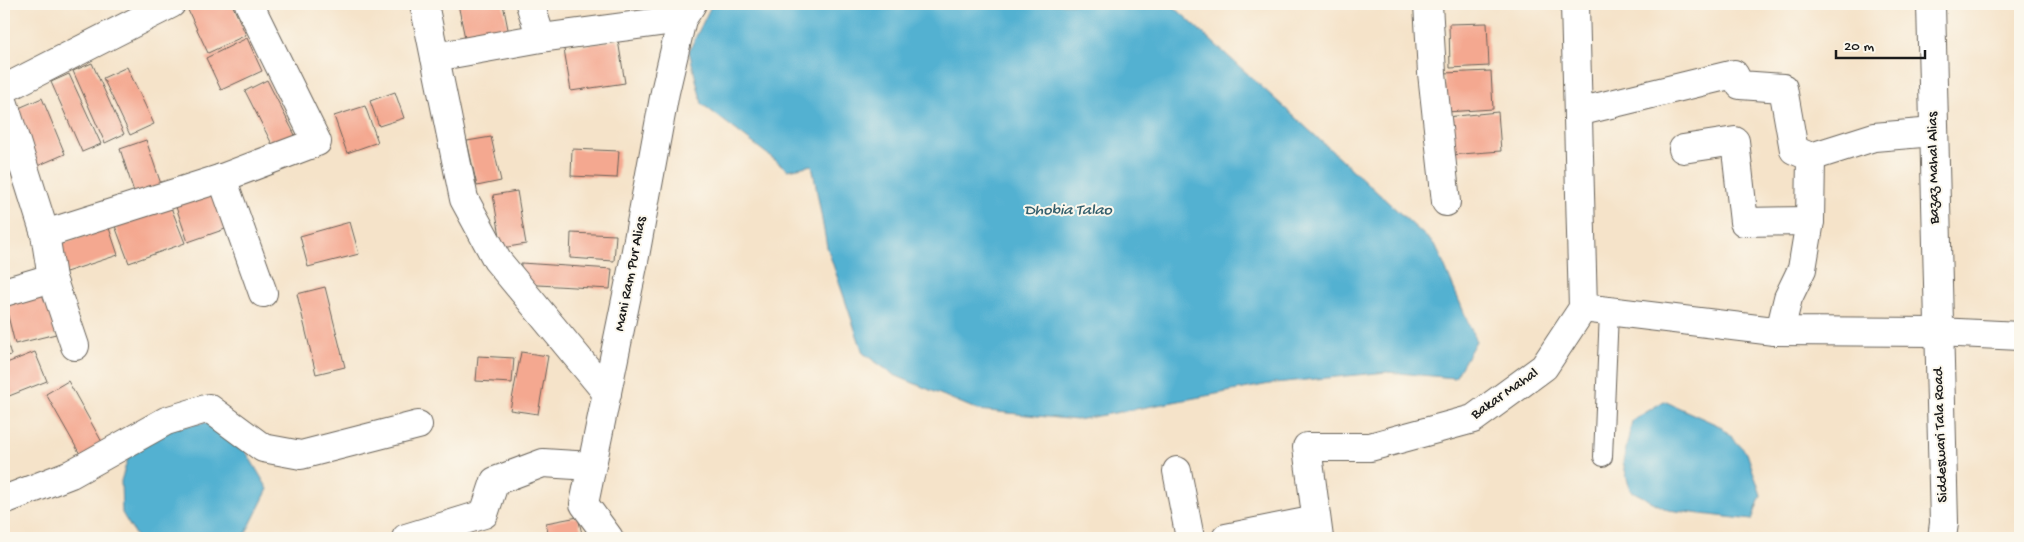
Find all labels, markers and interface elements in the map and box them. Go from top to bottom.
scale bar [1836,28,1925,60]
text: 20 m [1844,38,1874,56]
street label: Bazaz Mahal Alias [1924,111,1944,225]
water label: Dhobia Talao [1024,202,1113,221]
street label: Mani Ram Pur Alias [611,215,651,333]
street label: Bakar Mahal [1467,364,1542,424]
street label: Siddeswari Tala Road [1930,366,1952,503]

